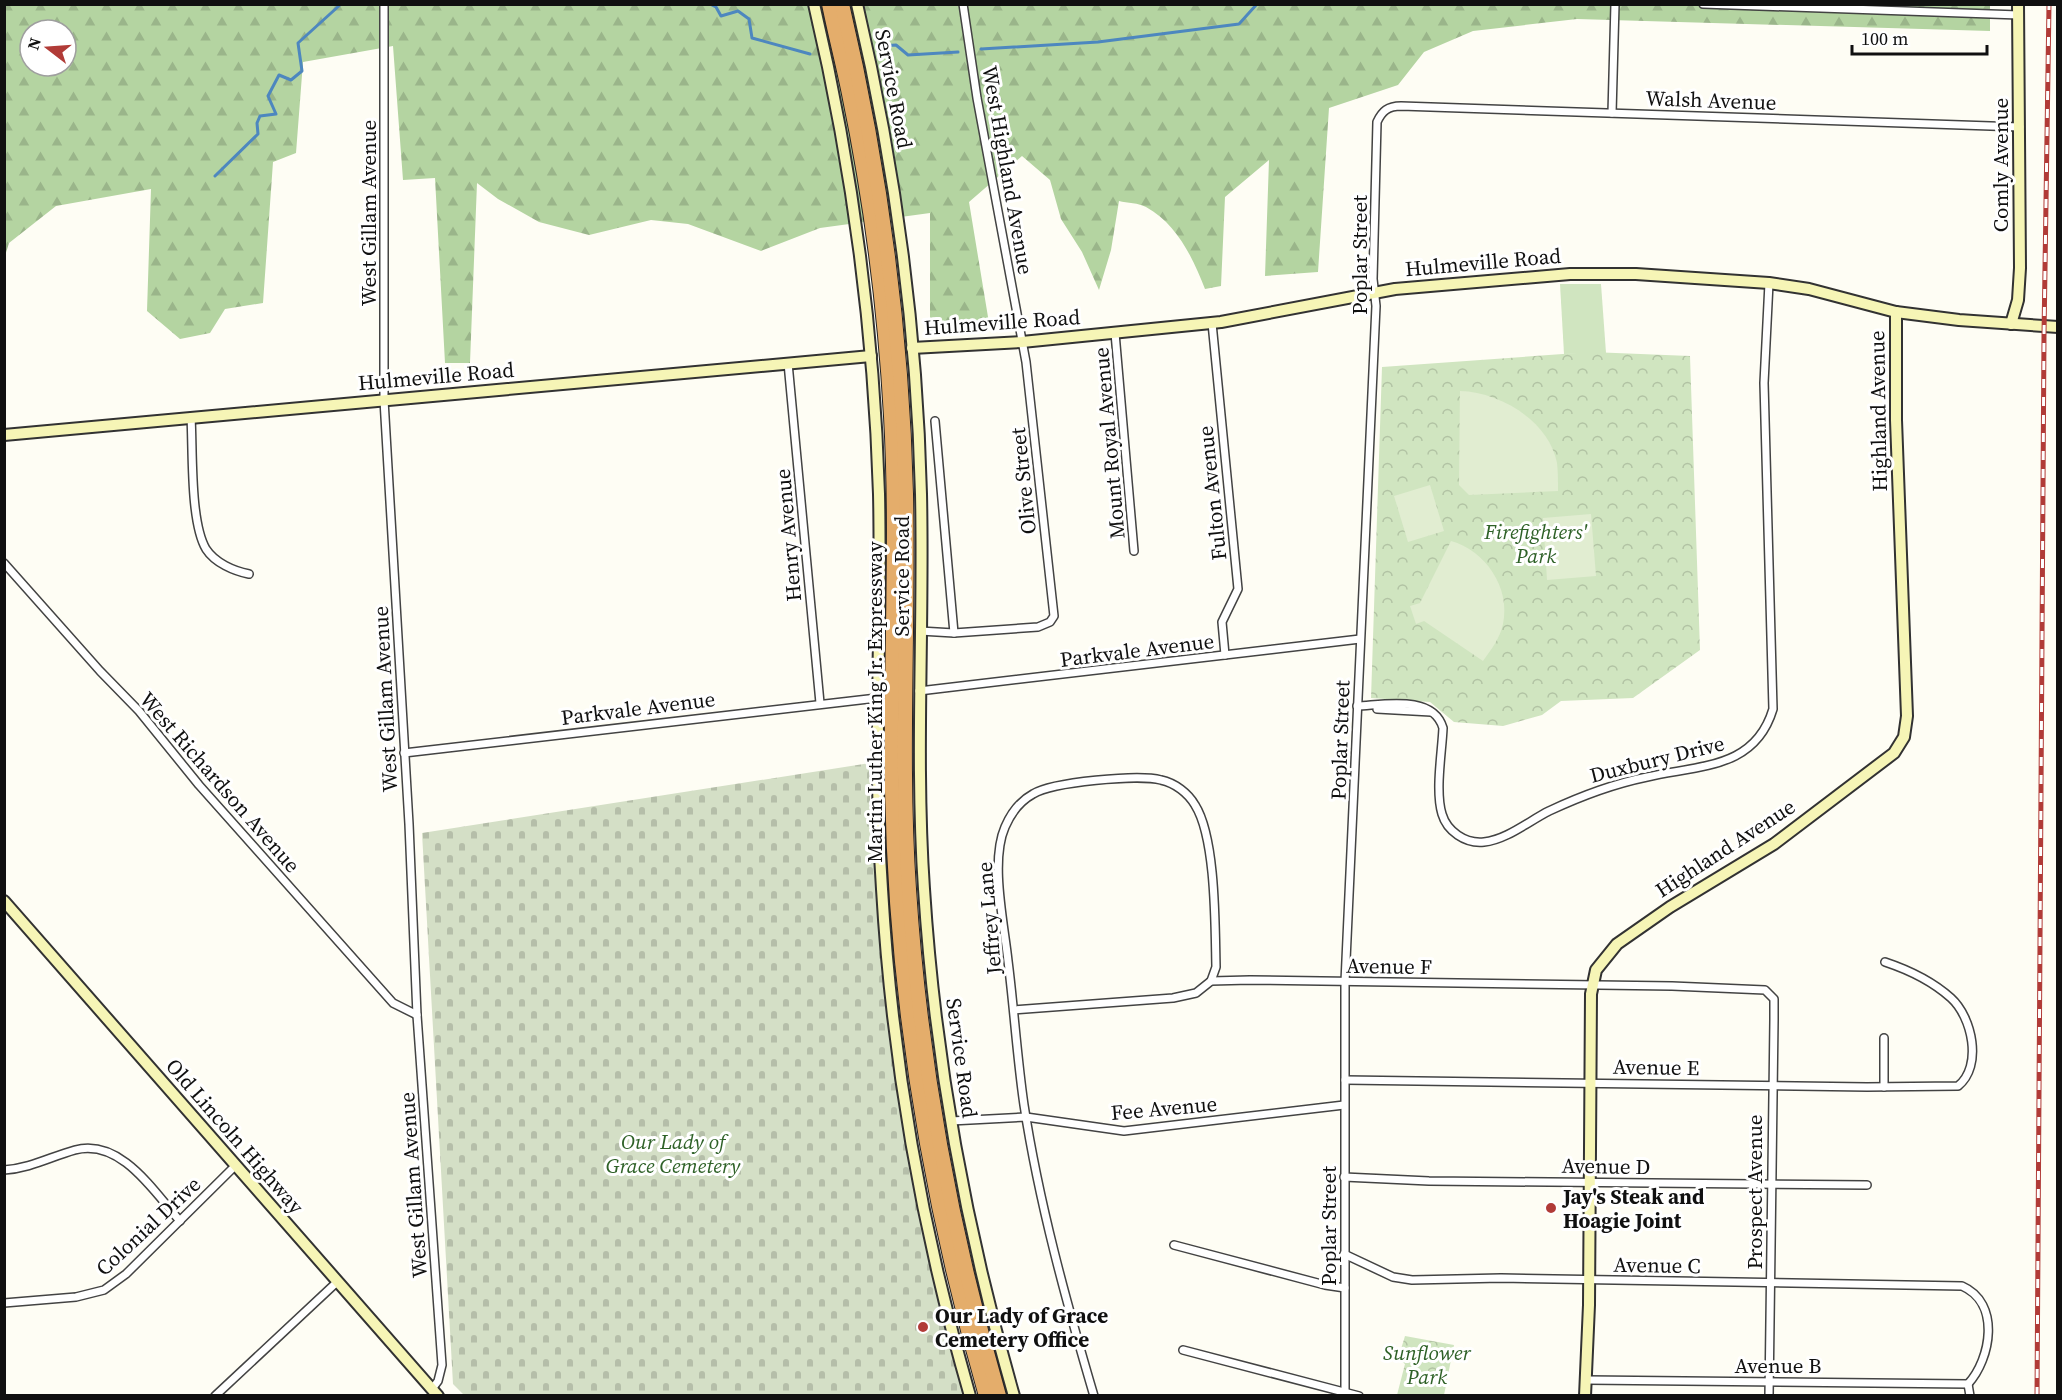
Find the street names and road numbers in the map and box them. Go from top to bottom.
street label: Service Road [868,27,920,151]
street label: West Highland Avenue [975,63,1041,277]
street label: Walsh Avenue [1645,83,1777,117]
street label: Comly Avenue [1986,98,2015,232]
street label: West Gillam Avenue [354,120,383,306]
street label: Poplar Street [1345,195,1374,315]
street label: Hulmeville Road [1404,241,1562,283]
street label: Hulmeville Road [923,302,1081,342]
street label: Highland Avenue [1862,330,1894,492]
street label: Mount Royal Avenue [1086,346,1132,540]
street label: Hulmeville Road [357,355,515,397]
street label: Fulton Avenue [1191,424,1233,562]
street label: Olive Street [1003,426,1043,536]
street label: Henry Avenue [768,467,808,603]
street label: Service Road [887,515,916,636]
street label: Martin Luther King Jr. Expressway [860,541,889,863]
street label: West Gillam Avenue [366,605,404,793]
street label: Parkvale Avenue [1058,626,1216,674]
street label: Poplar Street [1323,679,1357,800]
street label: Parkvale Avenue [559,684,717,732]
street label: West Richardson Avenue [133,685,307,879]
street label: Duxbury Drive [1587,728,1727,790]
street label: Highland Avenue [1650,792,1800,904]
street label: Jeffrey Lane [970,860,1008,977]
street label: Avenue F [1346,951,1432,981]
street label: Service Road [939,996,985,1120]
street label: Old Lincoln Highway [159,1052,311,1220]
street label: Avenue E [1613,1052,1699,1082]
street label: Fee Avenue [1110,1089,1218,1127]
street label: West Gillam Avenue [392,1091,434,1279]
street label: Prospect Avenue [1740,1114,1769,1270]
street label: Avenue D [1561,1151,1651,1181]
street label: Poplar Street [1314,1166,1343,1286]
street label: Colonial Drive [89,1170,207,1282]
street label: Avenue C [1613,1250,1701,1280]
street label: Avenue B [1734,1351,1822,1380]

